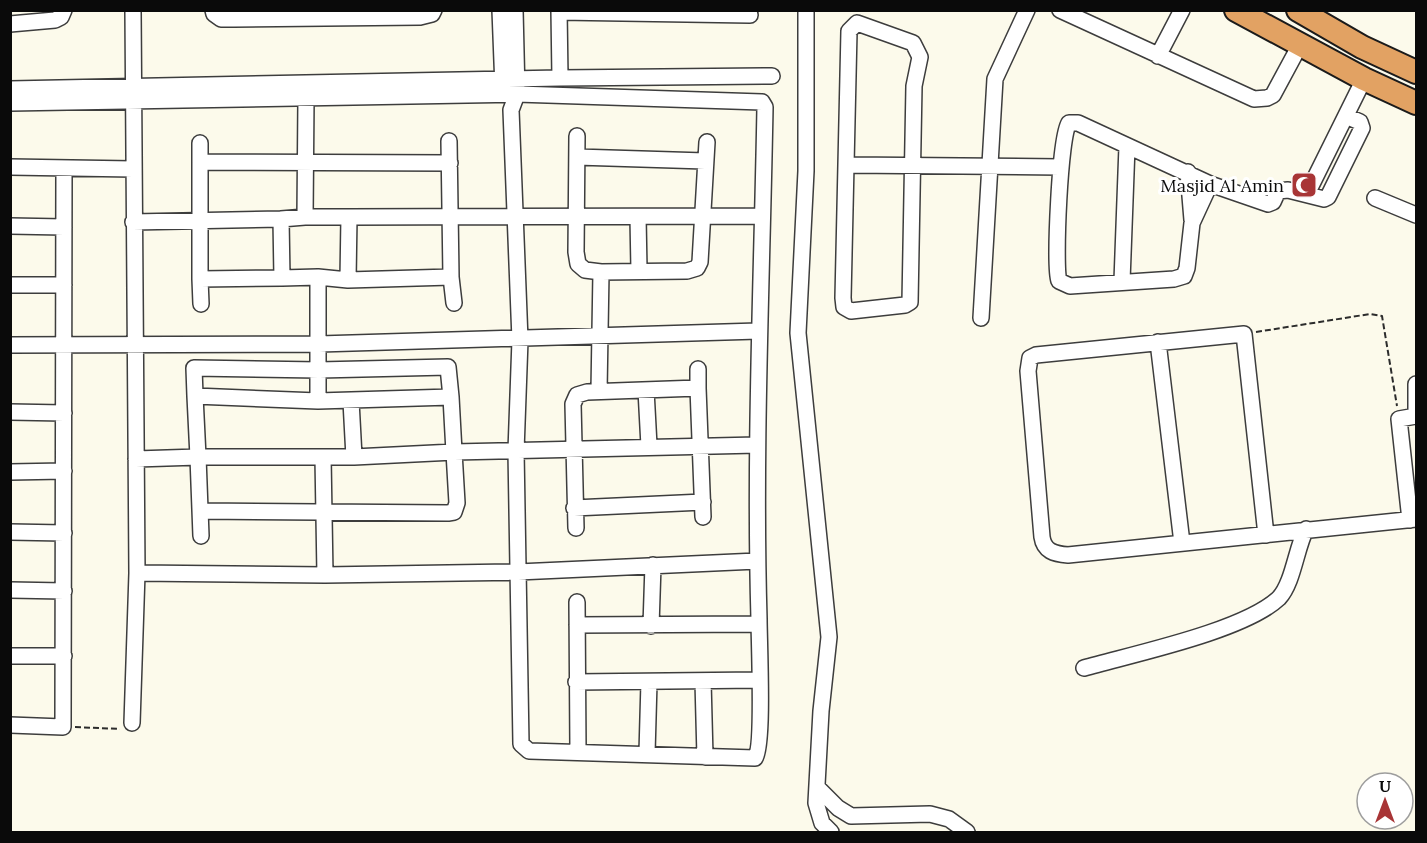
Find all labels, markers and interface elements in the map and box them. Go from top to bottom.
mosque icon: Masjid Al Amin [1289,170,1319,200]
place label: Masjid Al Amin [1160,174,1284,197]
north arrow [1355,771,1415,831]
text: U [1379,776,1391,796]

